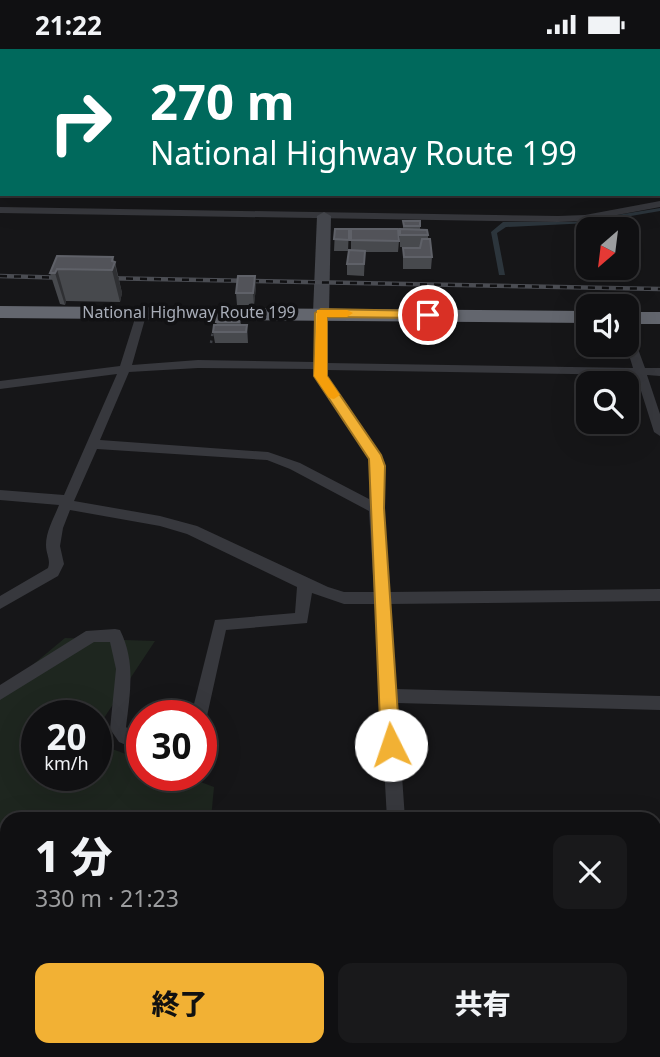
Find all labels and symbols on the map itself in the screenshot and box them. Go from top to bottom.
north arrow [576,217,639,280]
pin [398,285,458,345]
street label: National Highway Route 199 [82,301,296,323]
speed limit sign: 30 [126,700,217,791]
position arrow [354,708,428,782]

